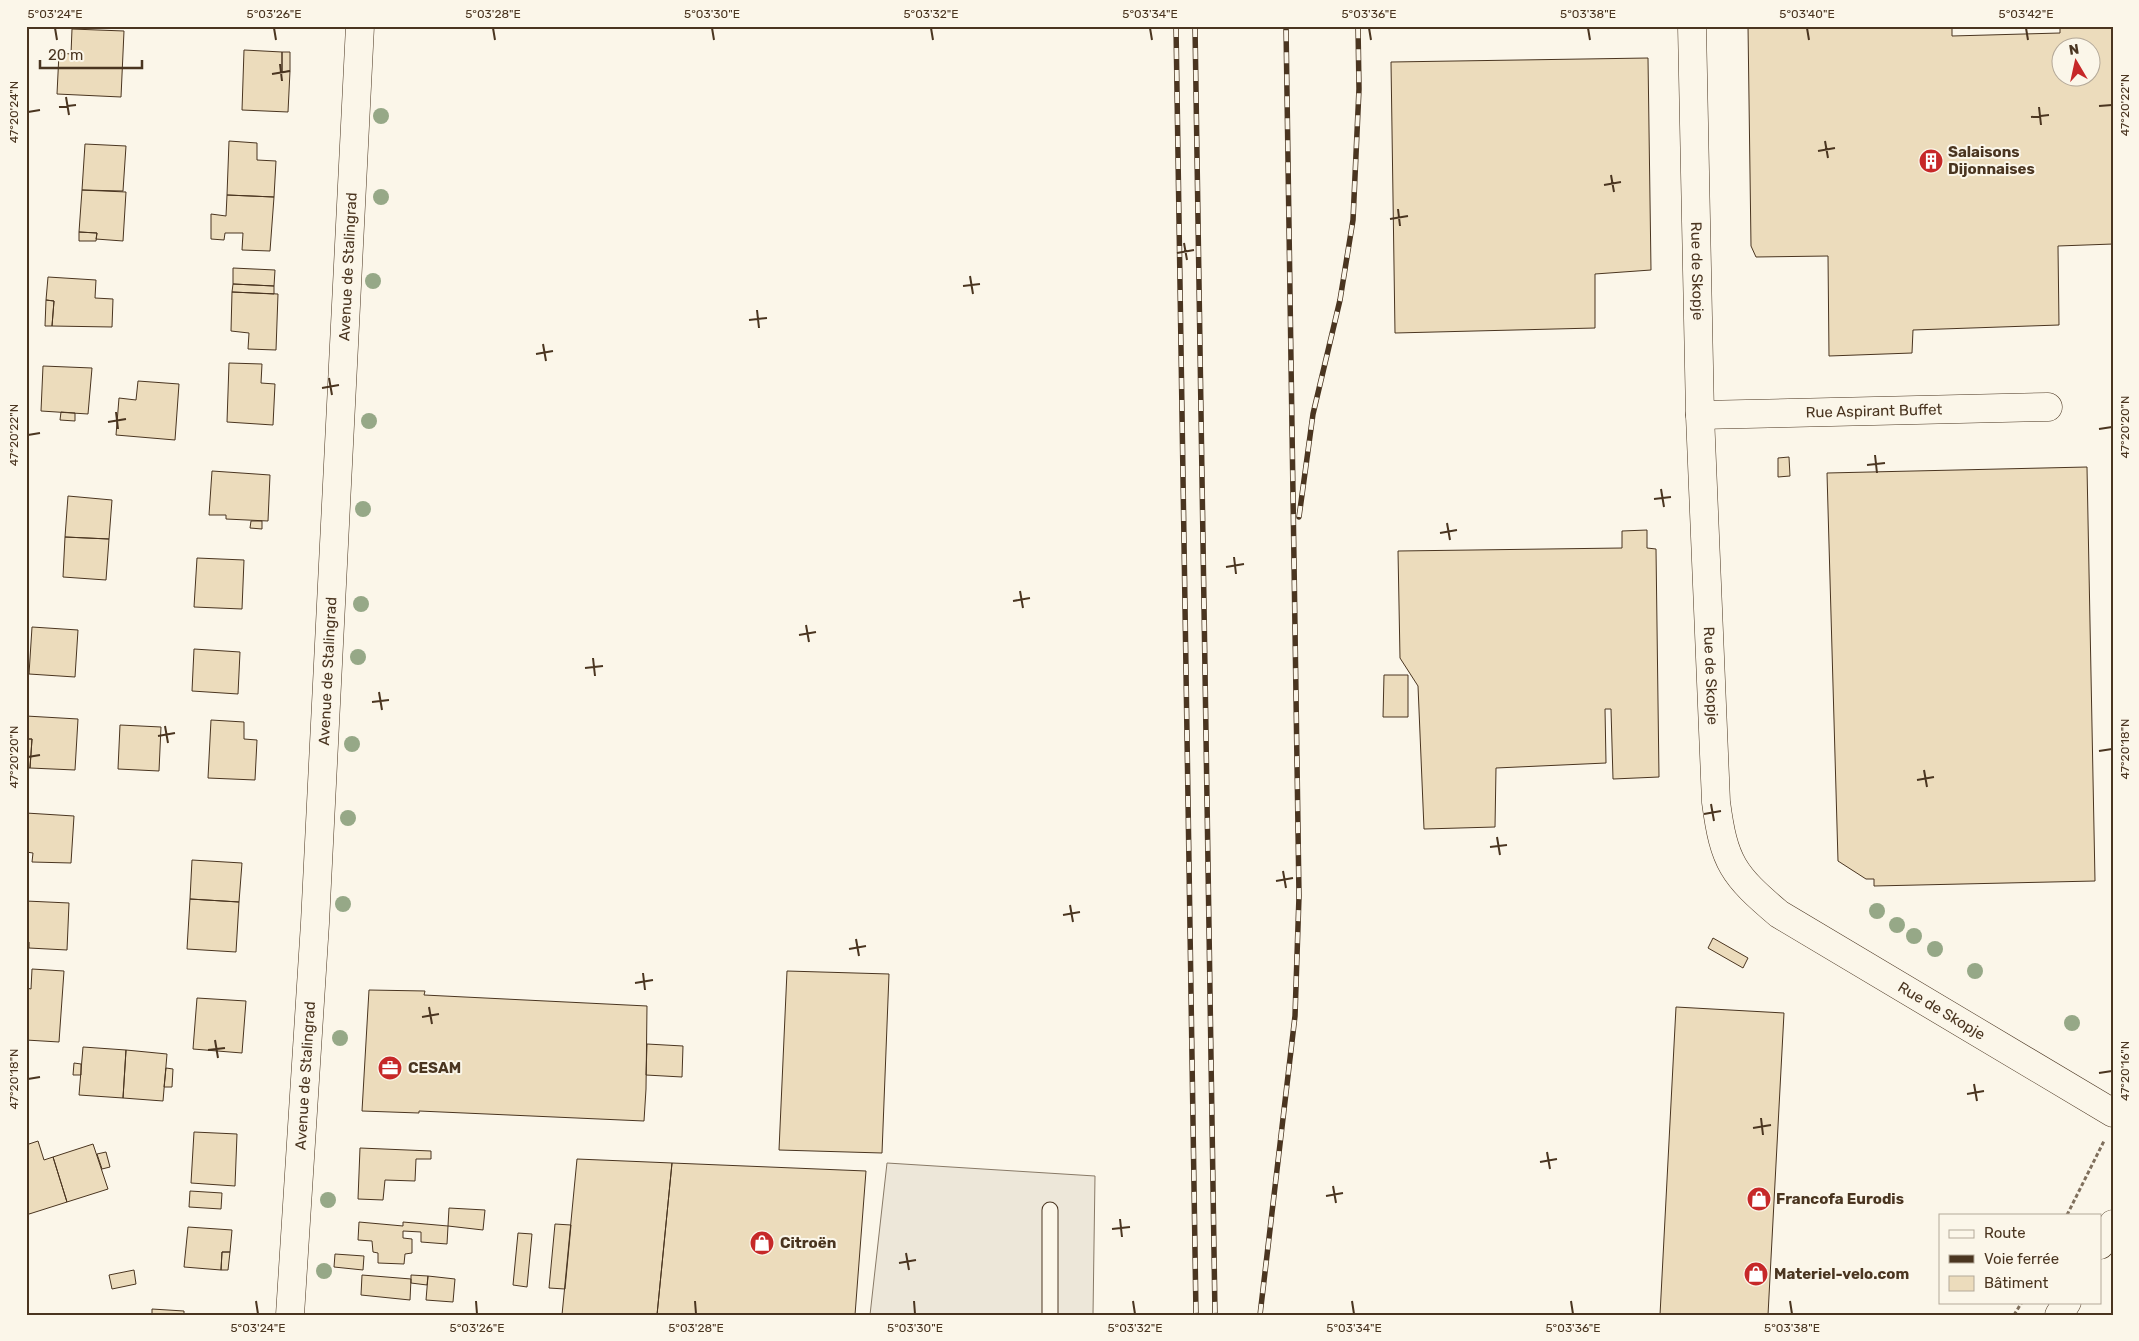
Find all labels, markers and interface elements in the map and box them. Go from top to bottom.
text: 5°03'24"E [27,7,83,21]
text: 5°03'26"E [247,7,301,21]
text: 5°03'28"E [465,7,521,21]
text: 5°03'30"E [684,7,740,21]
text: 5°03'32"E [903,7,959,21]
text: 5°03'34"E [1122,7,1178,21]
text: 5°03'36"E [1341,7,1397,21]
text: 5°03'38"E [1560,7,1616,21]
text: 5°03'40"E [1779,7,1835,21]
text: 5°03'42"E [1999,7,2053,21]
scale bar [40,38,142,70]
north arrow [2052,38,2102,88]
text: N [2068,40,2080,59]
text: 20 m [48,46,83,64]
text: 47°20'22"N [2118,74,2132,136]
text: 47°20'24"N [7,81,21,143]
place label: Salaisons Dijonnaises [1948,143,2035,178]
building icon: Salaisons Dijonnaises [1918,148,1944,174]
street label: Avenue de Stalingrad [335,192,361,341]
street label: Rue de Skopje [1687,222,1707,320]
text: 47°20'20"N [2118,396,2132,458]
street label: Rue Aspirant Buffet [1805,400,1943,422]
text: 47°20'22"N [7,404,21,466]
street label: Avenue de Stalingrad [315,596,340,746]
street label: Rue de Skopje [1700,626,1722,725]
text: 47°20'18"N [2118,719,2132,779]
text: 47°20'20"N [7,726,21,788]
street label: Rue de Skopje [1895,978,1988,1044]
street label: Avenue de Stalingrad [292,1001,319,1150]
text: 47°20'16"N [2118,1041,2132,1101]
text: 47°20'18"N [7,1049,21,1109]
office icon: CESAM [377,1055,403,1081]
place label: CESAM [408,1059,461,1077]
shop icon: Francofa Eurodis [1746,1186,1772,1212]
place label: Francofa Eurodis [1776,1190,1904,1208]
legend [1939,1214,2102,1304]
text: Route [1984,1224,2026,1242]
shop icon: Citroën [749,1230,775,1256]
place label: Citroën [780,1234,836,1252]
text: Voie ferrée [1984,1250,2059,1268]
shop icon: Materiel-velo.com [1743,1261,1769,1287]
place label: Materiel-velo.com [1774,1265,1909,1283]
text: Bâtiment [1984,1274,2048,1292]
text: 5°03'24"E [230,1321,286,1335]
text: 5°03'26"E [450,1321,504,1335]
text: 5°03'28"E [668,1321,724,1335]
text: 5°03'30"E [887,1321,943,1335]
text: 5°03'32"E [1107,1321,1163,1335]
text: 5°03'34"E [1326,1321,1382,1335]
text: 5°03'36"E [1545,1321,1601,1335]
text: 5°03'38"E [1764,1321,1820,1335]

